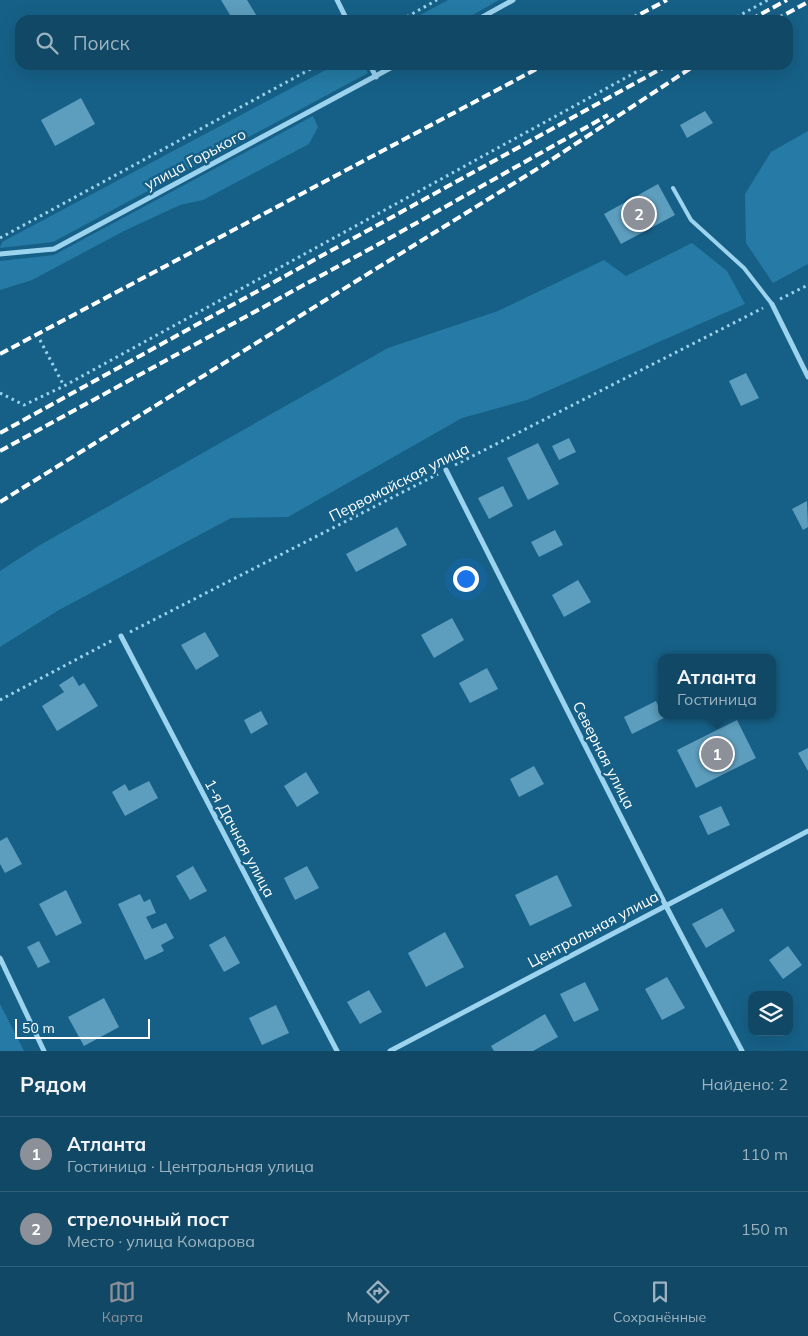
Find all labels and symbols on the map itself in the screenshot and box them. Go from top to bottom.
street label: улица Горького [141,124,249,194]
pin: 2 [623,195,655,233]
street label: Первомайская улица [326,438,472,526]
your location [453,566,479,592]
street label: Северная улица [569,698,639,812]
pin: 1 [701,735,733,773]
street label: 1-я Дачная улица [201,776,279,900]
street label: Центральная улица [524,886,662,972]
scale bar [15,1016,150,1039]

